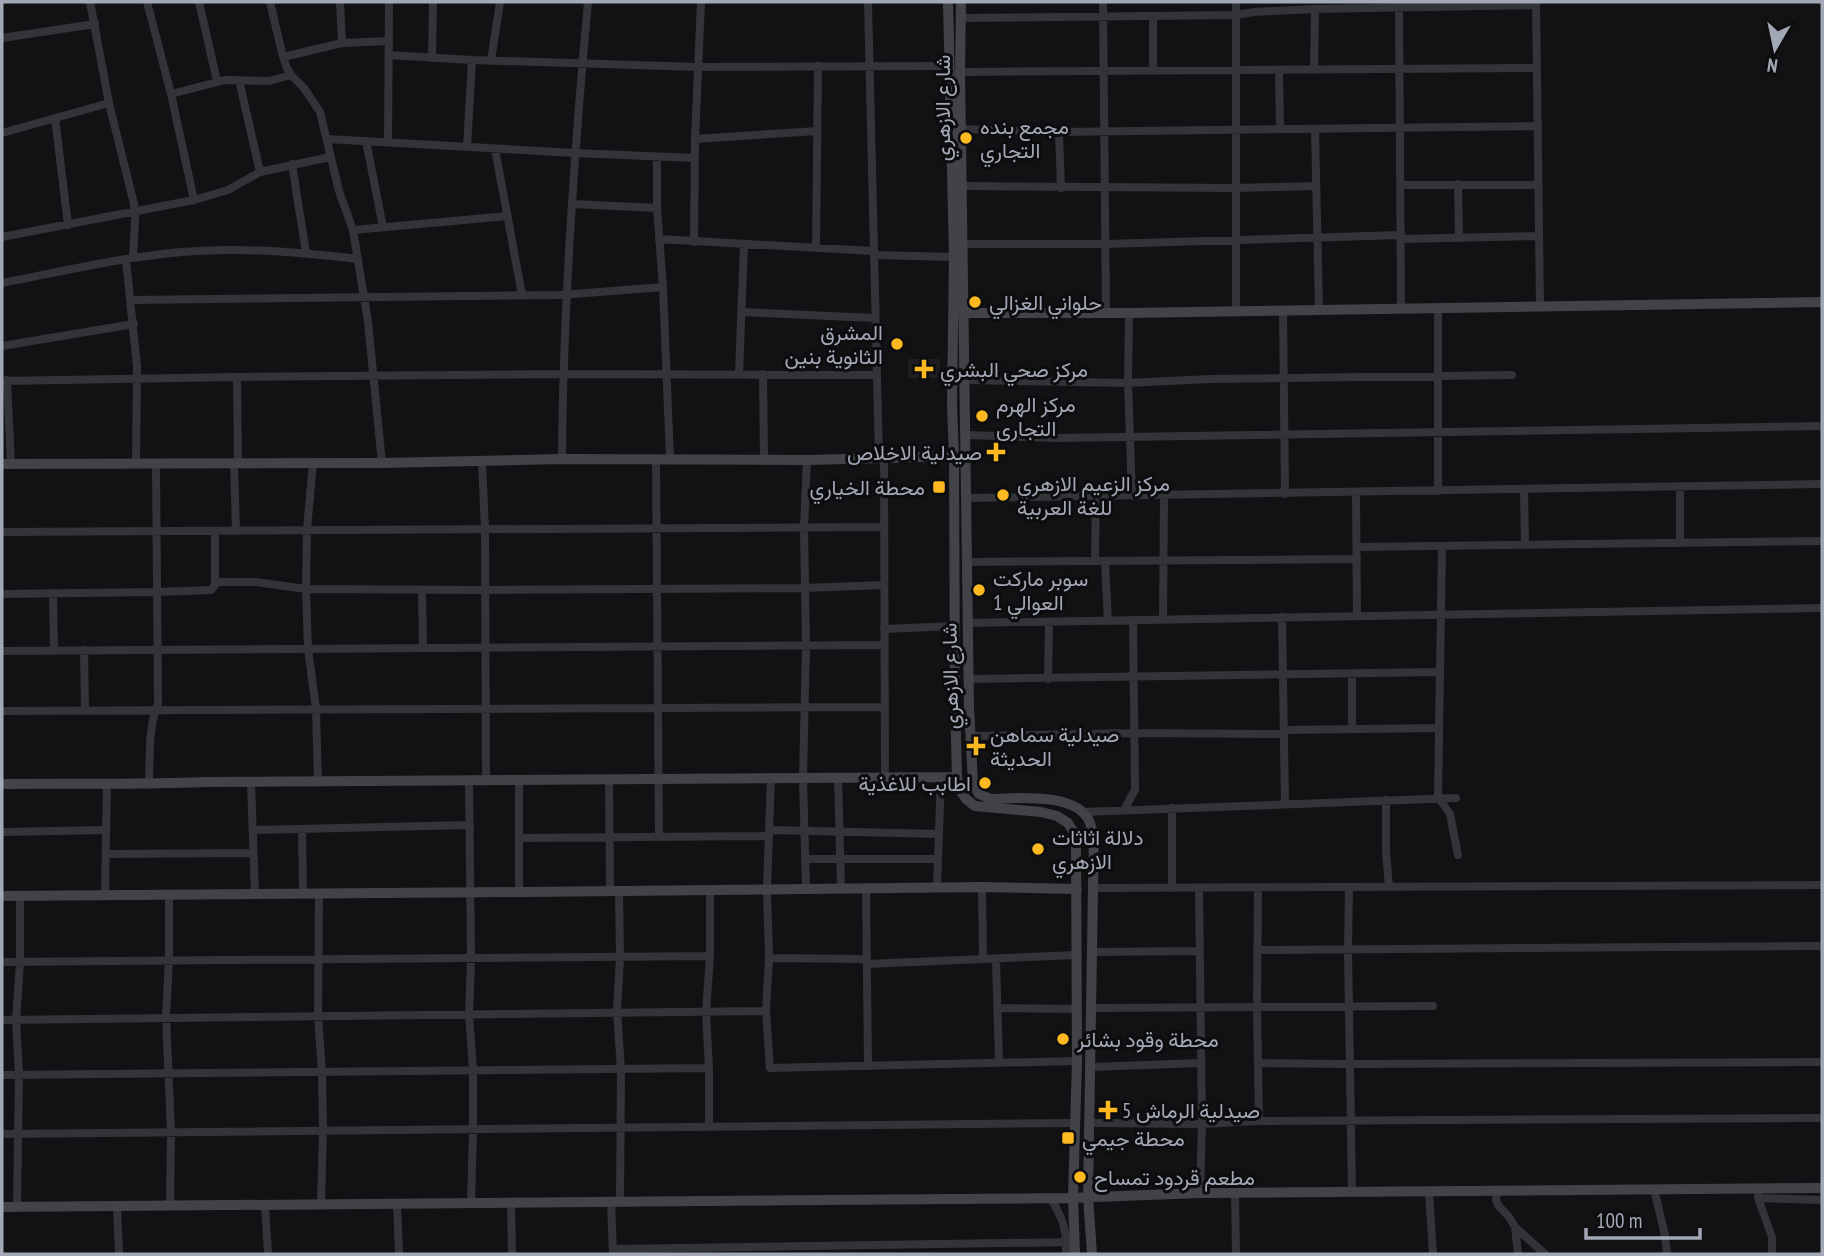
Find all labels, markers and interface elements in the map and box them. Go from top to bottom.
north arrow [1740,14,1810,84]
text: N [1765,53,1779,78]
street label: شارع الازهري [929,55,960,161]
place label: مجمع بنده التجاري [980,113,1069,168]
marker: مجمع بنده التجاري [958,130,974,146]
place label: حلواني الغزالي [989,289,1102,320]
marker: حلواني الغزالي [967,294,983,310]
place label: المشرق الثانوية بنين [785,319,883,370]
marker: المشرق الثانوية بنين [889,336,905,352]
place label: مركز صحي البشري [940,356,1088,387]
marker: مركز صحي البشري [914,359,934,379]
place label: مركز الهرم التجارى [996,391,1076,442]
marker: مركز الهرم التجارى [974,408,990,424]
place label: صيدلية الاخلاص [847,439,982,466]
marker: صيدلية الاخلاص [988,444,1004,460]
place label: مركز الزعيم الازهري للغة العربية [1017,470,1170,521]
place label: محطة الخياري [810,474,925,505]
marker: محطة الخياري [931,479,947,495]
marker: مركز الزعيم الازهري للغة العربية [995,487,1011,503]
place label: سوبر ماركت العوالي 1 [993,565,1088,620]
marker: سوبر ماركت العوالي 1 [971,582,987,598]
street label: شارع الازهري [936,622,968,730]
place label: صيدلية سماهن الحديثة [990,721,1119,772]
marker: صيدلية سماهن الحديثة [968,738,984,754]
place label: اطابب للاغذية [859,770,971,797]
marker: اطابب للاغذية [977,775,993,791]
place label: دلالة اثاثات الازهري [1052,824,1144,879]
marker: دلالة اثاثات الازهري [1030,841,1046,857]
place label: محطة وقود بشائر [1076,1026,1219,1053]
marker: محطة وقود بشائر [1055,1031,1071,1047]
place label: صيدلية الرماش 5 [1122,1097,1260,1124]
marker: صيدلية الرماش 5 [1100,1102,1116,1118]
place label: محطة جيمي [1082,1125,1185,1156]
marker: محطة جيمي [1060,1130,1076,1146]
place label: مطعم قردود تمساح [1094,1164,1255,1192]
marker: مطعم قردود تمساح [1072,1169,1088,1185]
scale bar [1586,1196,1700,1240]
text: 100 m [1596,1207,1642,1234]

